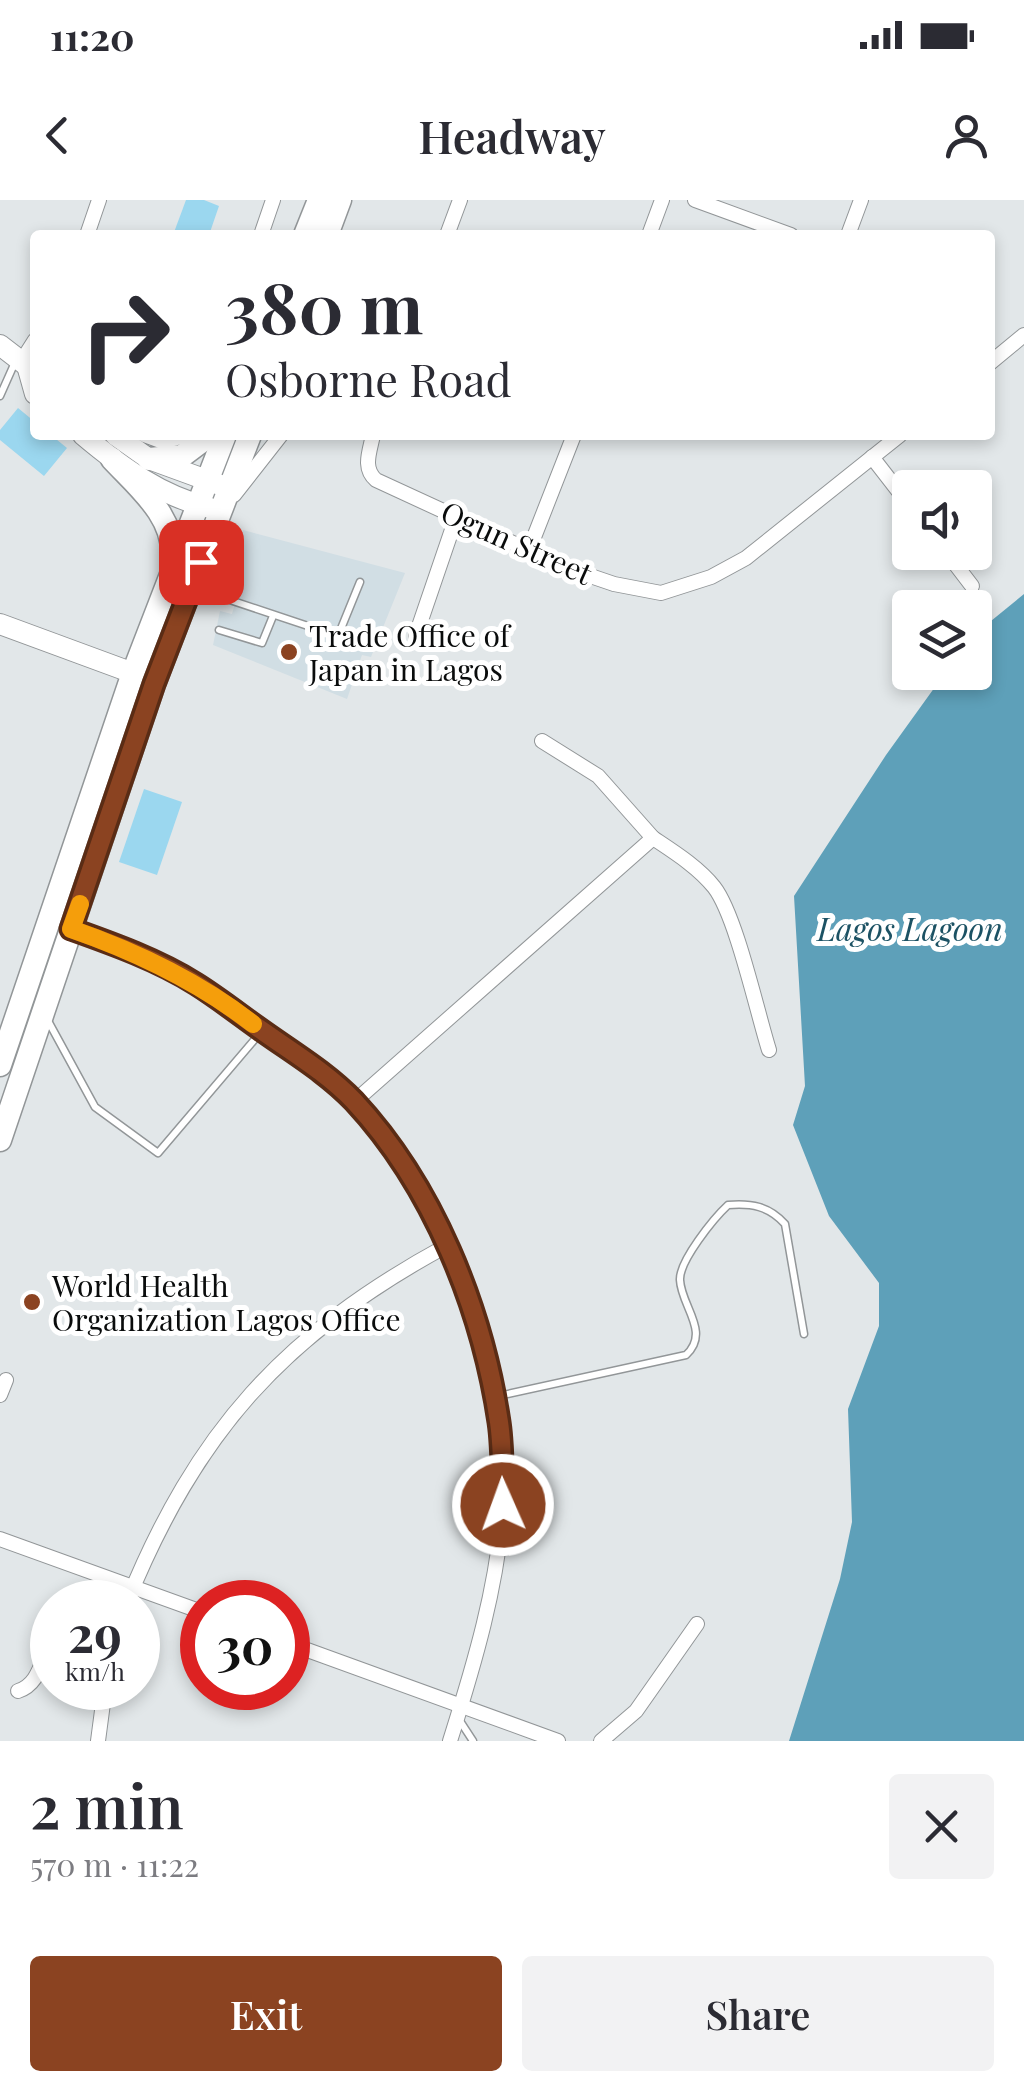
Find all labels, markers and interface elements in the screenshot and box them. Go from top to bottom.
text: 11:20 [50,10,135,61]
text: Headway [418,105,606,165]
icon: back [30,108,85,163]
icon: person [939,108,994,163]
text: 380 m [225,258,423,352]
icon: right [60,270,190,400]
text: Osborne Road [225,348,512,408]
map controls [892,470,992,690]
button: sound [892,470,992,570]
street label: Ogun Street [435,491,599,593]
pin [159,520,244,605]
icon: arrive [174,535,229,590]
button: layers [892,590,992,690]
place label: Trade Office of Japan in Lagos [308,615,512,689]
marker: Trade Office of Japan in Lagos [278,641,300,663]
water label: Lagos Lagoon [815,906,1003,949]
place label: World Health Organization Lagos Office [51,1265,401,1339]
marker: World Health Organization Lagos Office [21,1291,43,1313]
position arrow [451,1453,555,1557]
speed limit sign: 30 [180,1580,310,1710]
text: 29 [68,1599,122,1666]
text: km/h [65,1654,125,1687]
text: 2 min [30,1764,183,1844]
button: close [889,1774,994,1879]
text: 570 m · 11:22 [30,1842,199,1885]
button: Exit [30,1956,502,2071]
button: Share [522,1956,994,2071]

